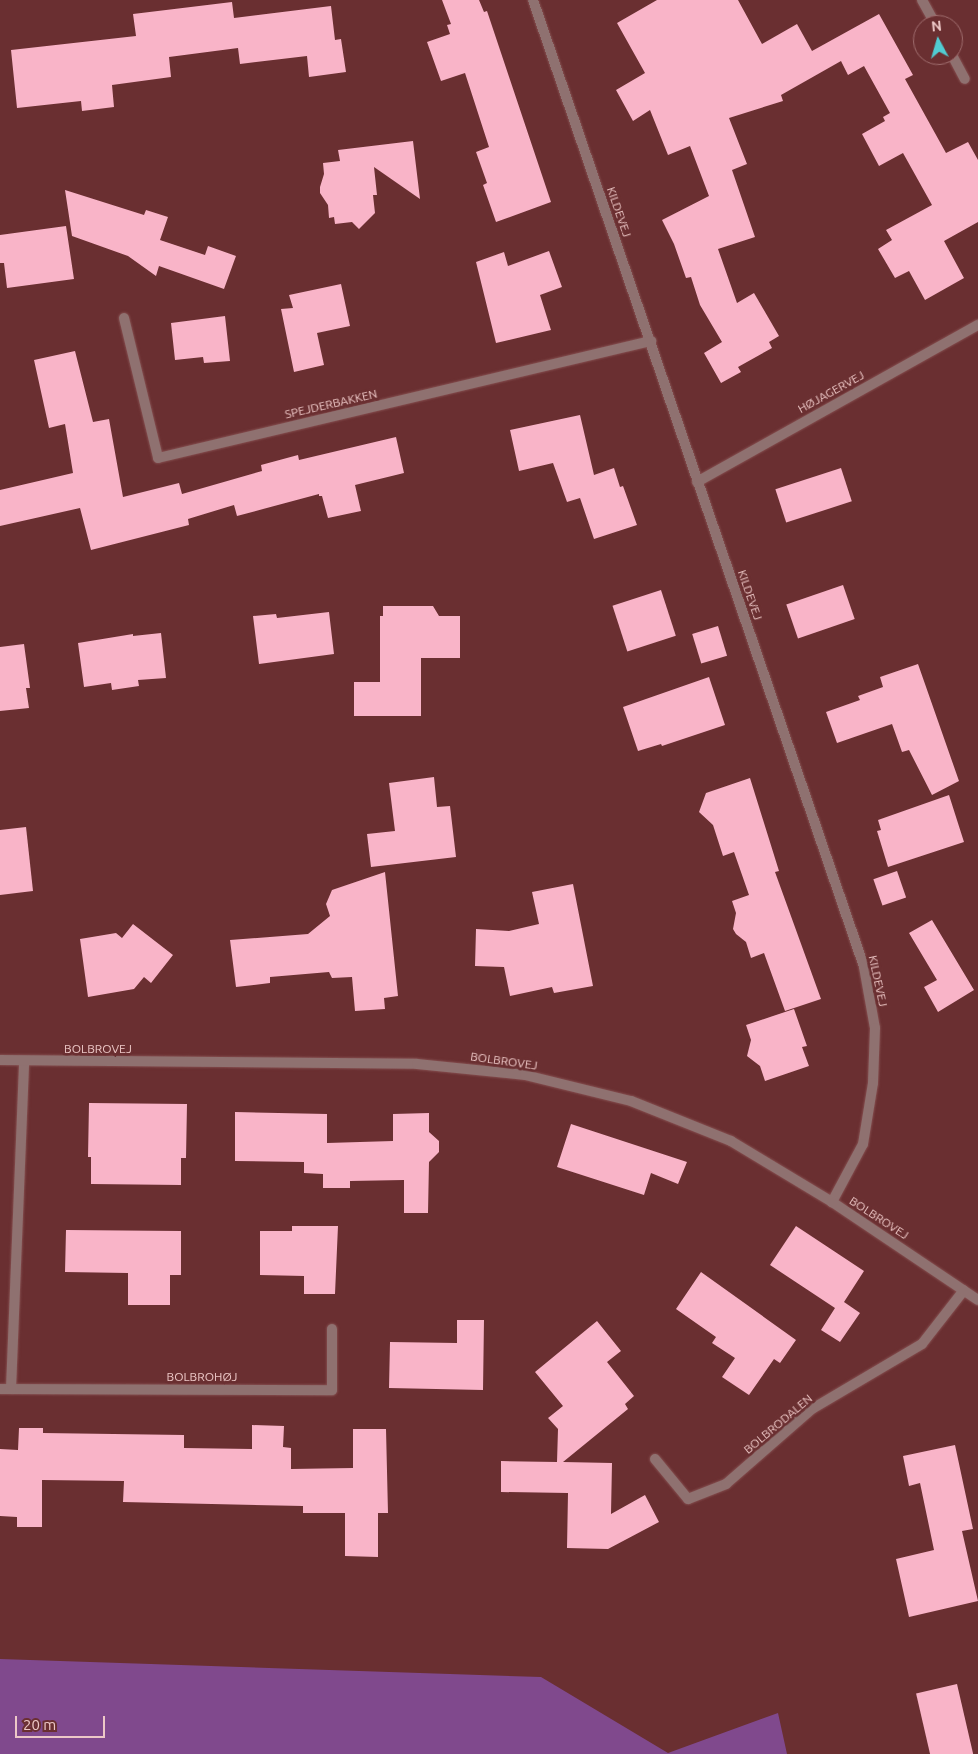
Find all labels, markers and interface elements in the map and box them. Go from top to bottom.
north arrow [913,15,963,65]
text: N [930,18,943,35]
street label: KILDEVEJ [604,185,634,239]
street label: HØJAGERVEJ [795,368,867,416]
street label: SPEJDERBAKKEN [283,386,379,422]
street label: KILDEVEJ [735,568,765,622]
street label: KILDEVEJ [866,954,890,1008]
street label: BOLBROVEJ [64,1042,132,1056]
street label: BOLBROVEJ [469,1049,539,1073]
street label: BOLBROVEJ [847,1194,911,1242]
street label: BOLBROHØJ [167,1370,237,1384]
street label: BOLBRODALEN [741,1391,815,1457]
scale bar [18,1706,108,1738]
text: 20 m [23,1716,56,1733]

